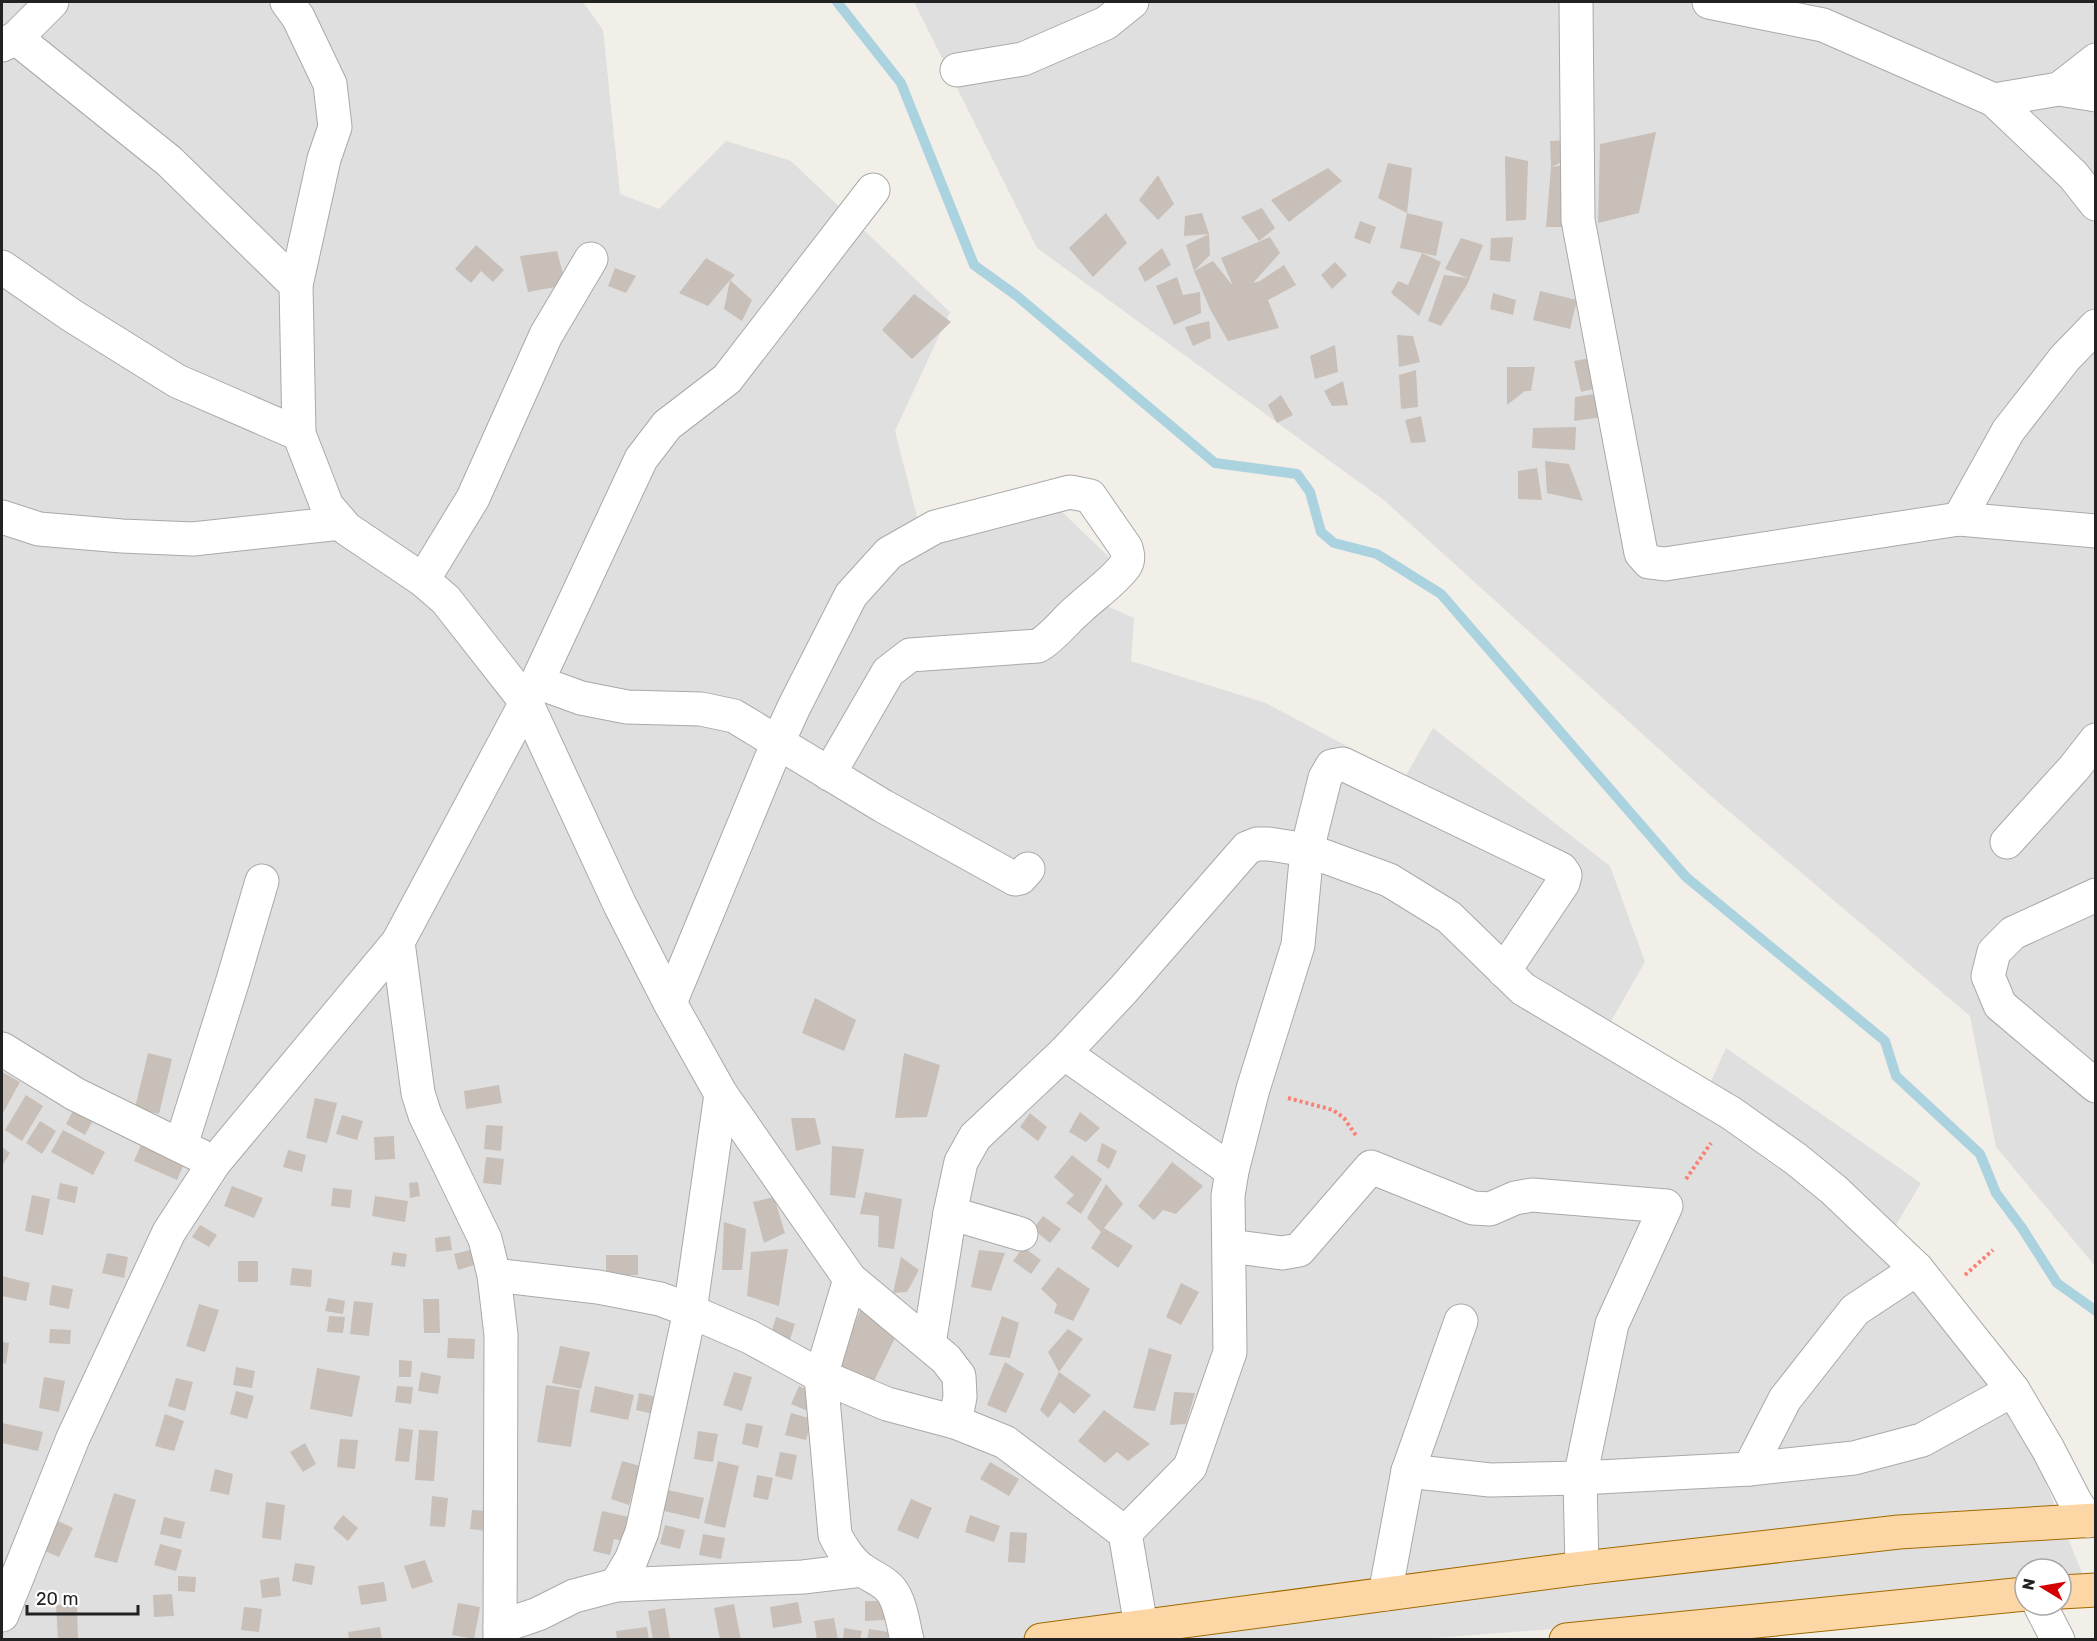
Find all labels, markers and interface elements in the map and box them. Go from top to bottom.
north arrow [2013,1557,2073,1617]
text: N [2018,1577,2039,1592]
scale bar [27,1578,138,1616]
text: 20 m [36,1588,78,1610]

